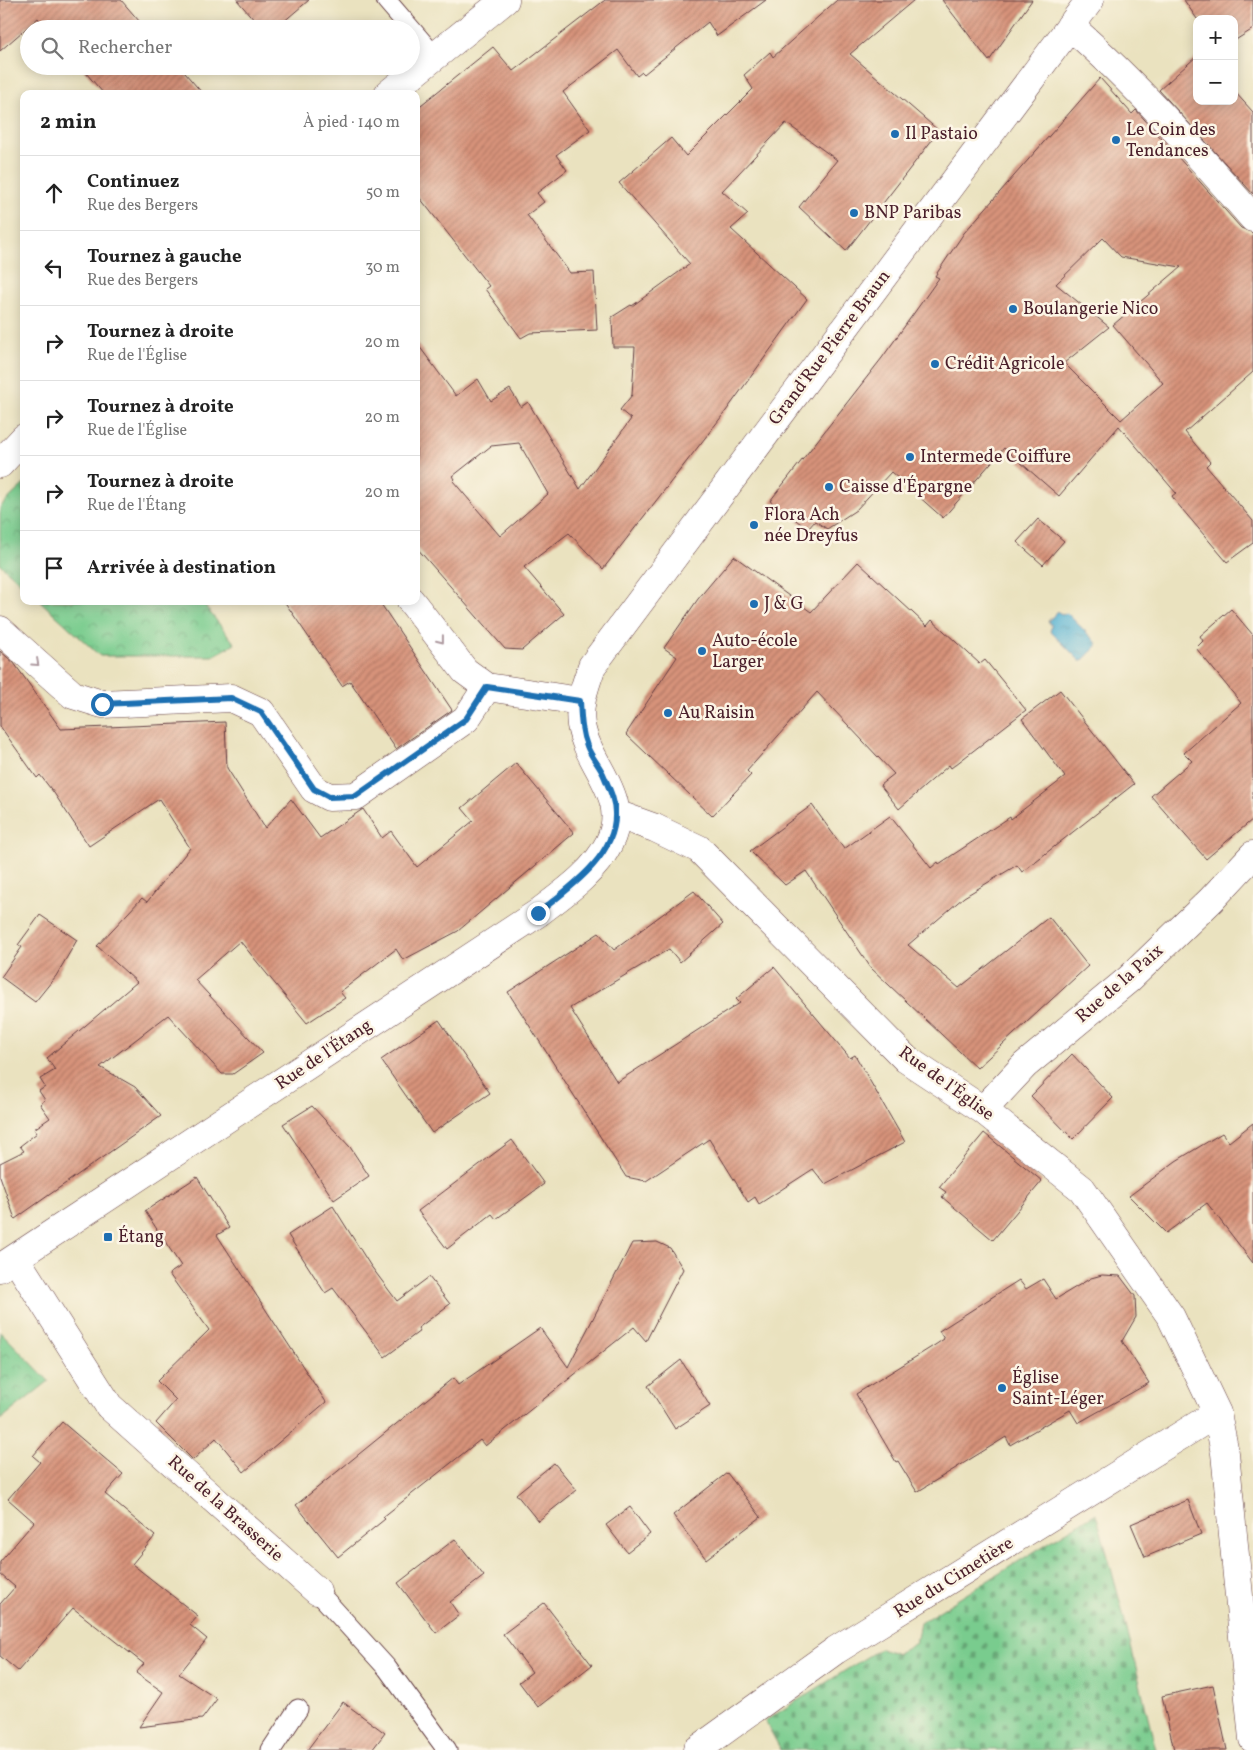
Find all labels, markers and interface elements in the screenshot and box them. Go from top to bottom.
map controls [1193,15,1238,105]
button: + [1193,15,1238,60]
search box [20,20,420,75]
icon: search [38,34,66,62]
text: Rechercher [78,35,172,61]
button: − [1193,60,1238,105]
text: 2 min [40,108,97,137]
text: À pied · 140 m [303,112,400,134]
place label: Le Coin des Tendances [1126,118,1216,164]
place label: Il Pastaio [905,122,978,147]
marker: Il Pastaio [889,128,901,140]
marker: Le Coin des Tendances [1110,134,1122,146]
text: Continuez [87,169,179,195]
icon: ahead [40,179,68,207]
text: 50 m [366,182,400,204]
text: Rue des Bergers [87,195,198,217]
place label: BNP Paribas [864,201,962,226]
marker: BNP Paribas [848,207,860,219]
text: Tournez à gauche [87,244,242,270]
icon: left [40,254,68,282]
text: 30 m [365,257,400,279]
street label: Grand'Rue Pierre Braun [763,265,897,431]
text: Rue des Bergers [87,270,198,292]
place label: Boulangerie Nico [1023,297,1158,322]
marker: Boulangerie Nico [1007,303,1019,315]
text: Tournez à droite [87,319,234,345]
icon: right [40,329,68,357]
text: 20 m [365,332,400,354]
text: Rue de l'Église [87,345,187,367]
place label: Crédit Agricole [945,352,1065,377]
marker: Crédit Agricole [929,358,941,370]
text: Tournez à droite [87,394,234,420]
icon: right [40,404,68,432]
text: 20 m [365,407,400,429]
text: Rue de l'Église [87,420,187,442]
place label: Intermede Coiffure [920,445,1071,470]
marker: Intermede Coiffure [904,451,916,463]
text: Tournez à droite [87,469,234,495]
place label: Caisse d'Épargne [839,475,972,500]
icon: right [40,479,68,507]
marker: Caisse d'Épargne [823,481,835,493]
text: 20 m [365,482,400,504]
text: Rue de l'Étang [87,495,186,517]
place label: Flora Ach née Dreyfus [764,503,858,549]
marker: Flora Ach née Dreyfus [748,519,760,531]
icon: arrive [40,554,68,582]
text: Arrivée à destination [87,555,276,581]
place label: J & G [764,592,804,617]
marker: J & G [748,598,760,610]
place label: Auto-école Larger [712,629,798,675]
one-way arrow [435,634,443,643]
marker: Auto-école Larger [696,645,708,657]
one-way arrow [31,657,40,666]
route start [91,693,114,716]
place label: Au Raisin [678,701,755,726]
marker: Au Raisin [662,707,674,719]
route end [527,902,550,925]
street label: Rue de la Paix [1071,939,1169,1029]
street label: Rue de l'Étang [271,1013,377,1097]
street label: Rue de l'Église [893,1041,999,1127]
place label: Étang [118,1225,164,1250]
marker: Étang [102,1231,114,1243]
place label: Église Saint-Léger [1012,1366,1104,1412]
marker: Église Saint-Léger [996,1382,1008,1394]
street label: Rue de la Brasserie [162,1450,288,1568]
street label: Rue du Cimetière [890,1531,1018,1625]

